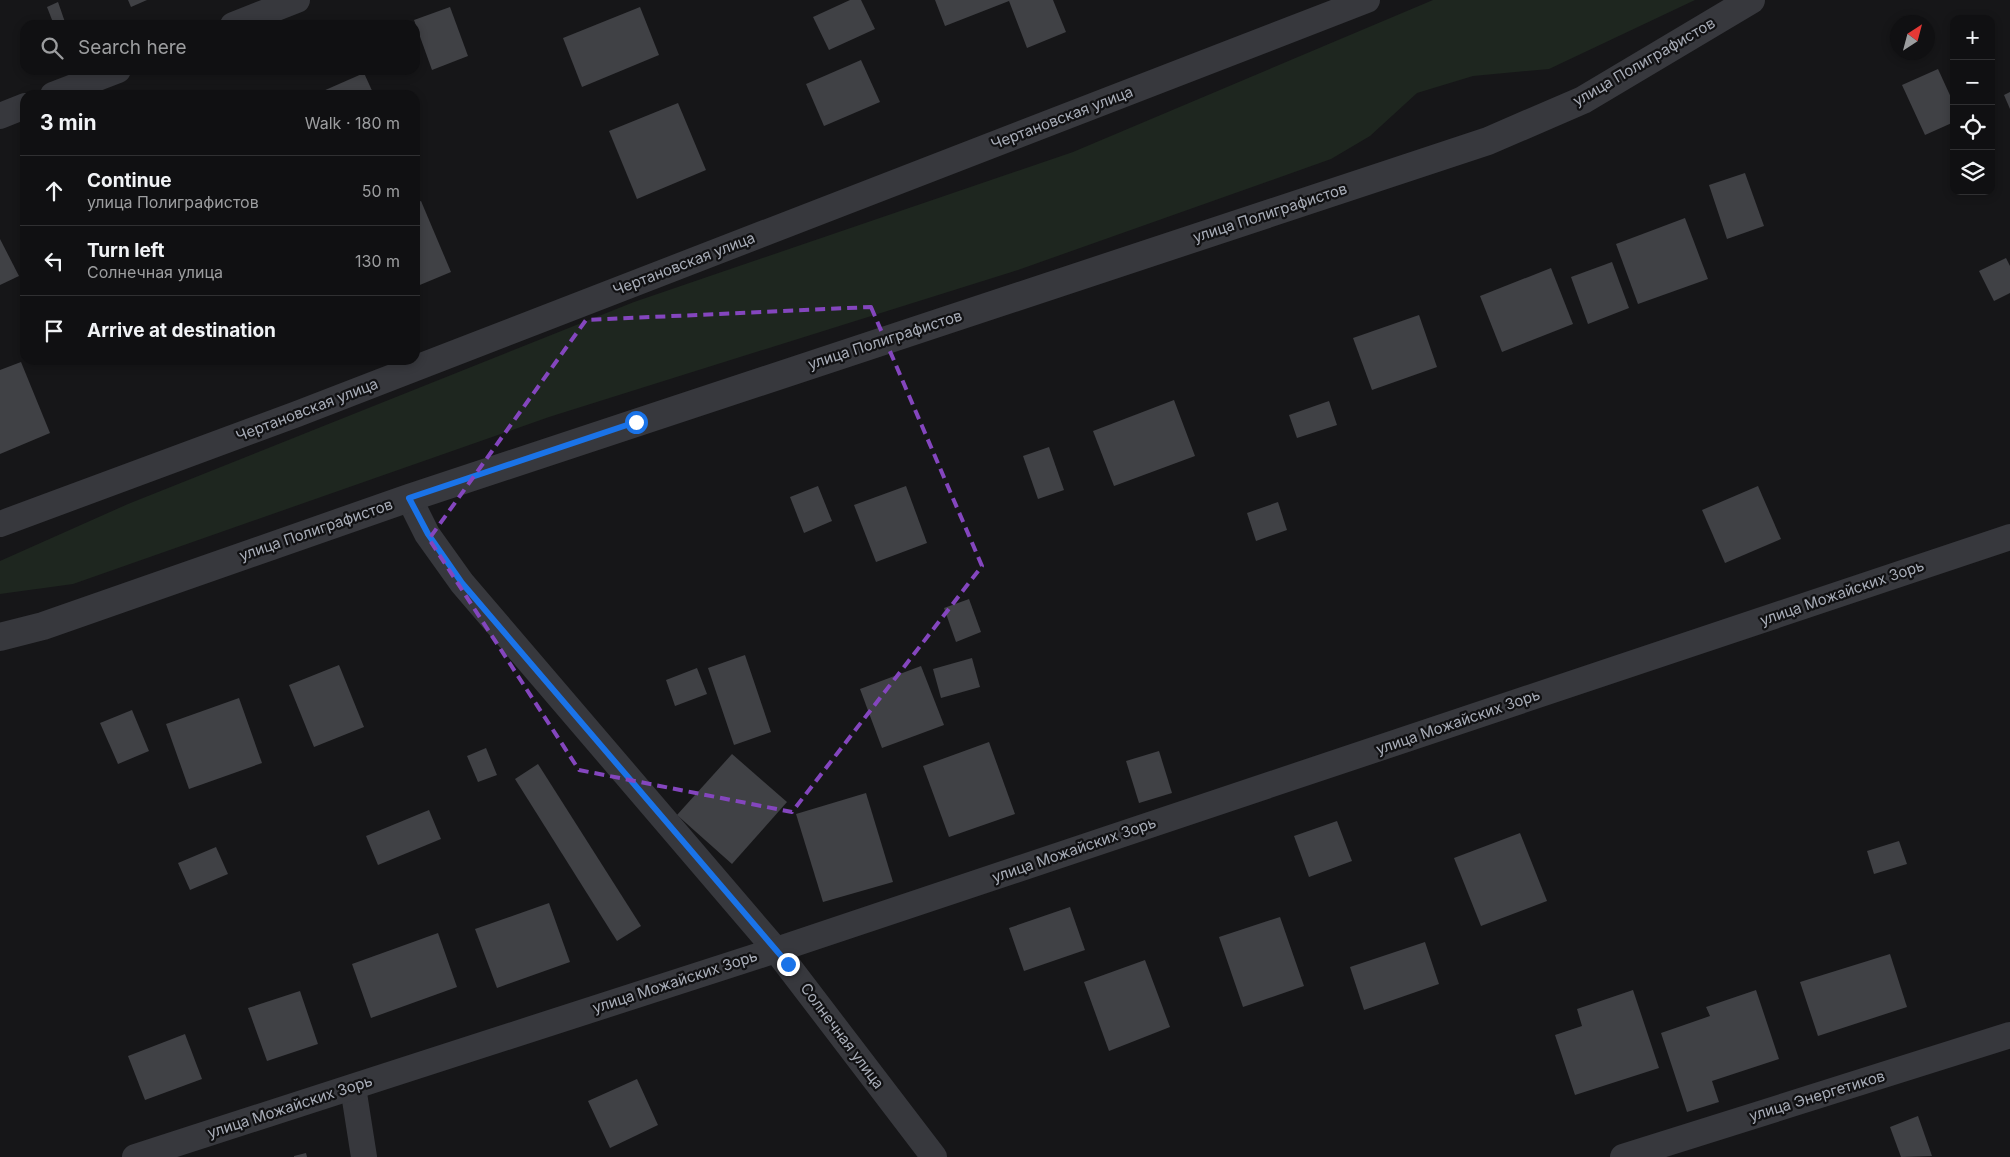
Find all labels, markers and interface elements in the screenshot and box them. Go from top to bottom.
street label: улица Полиграфистов [1569,13,1718,110]
north arrow [1890,15,1935,60]
map controls [1950,15,1995,195]
button: + [1950,15,1995,60]
search box [20,20,420,75]
icon: search [38,34,66,62]
text: Search here [78,36,187,59]
button: − [1950,60,1995,105]
street label: Чертановская улица [988,82,1135,153]
button: locate [1950,105,1995,150]
text: 3 min [40,110,96,135]
text: Walk · 180 m [305,113,400,133]
button: layers [1950,150,1995,195]
text: Continue [87,169,172,192]
icon: ahead [40,177,68,205]
street label: улица Полиграфистов [1190,179,1349,246]
text: 50 m [362,181,400,201]
text: улица Полиграфистов [87,192,259,212]
street label: Чертановская улица [610,228,757,299]
text: Turn left [87,239,165,262]
icon: left [40,247,68,275]
text: 130 m [355,251,400,271]
text: Солнечная улица [87,262,223,282]
street label: улица Полиграфистов [805,306,964,373]
icon: arrive [40,317,68,345]
text: Arrive at destination [87,319,276,342]
street label: Чертановская улица [233,374,380,445]
route start [625,411,648,434]
street label: улица Полиграфистов [237,494,395,565]
street label: улица Можайских Зорь [1757,555,1926,630]
street label: улица Можайских Зорь [1373,684,1542,759]
street label: улица Можайских Зорь [989,812,1158,887]
street label: улица Можайских Зорь [590,946,760,1017]
route end [777,953,800,976]
street label: Солнечная улица [796,979,888,1092]
street label: улица Энергетиков [1747,1066,1887,1125]
street label: улица Можайских Зорь [205,1071,375,1142]

